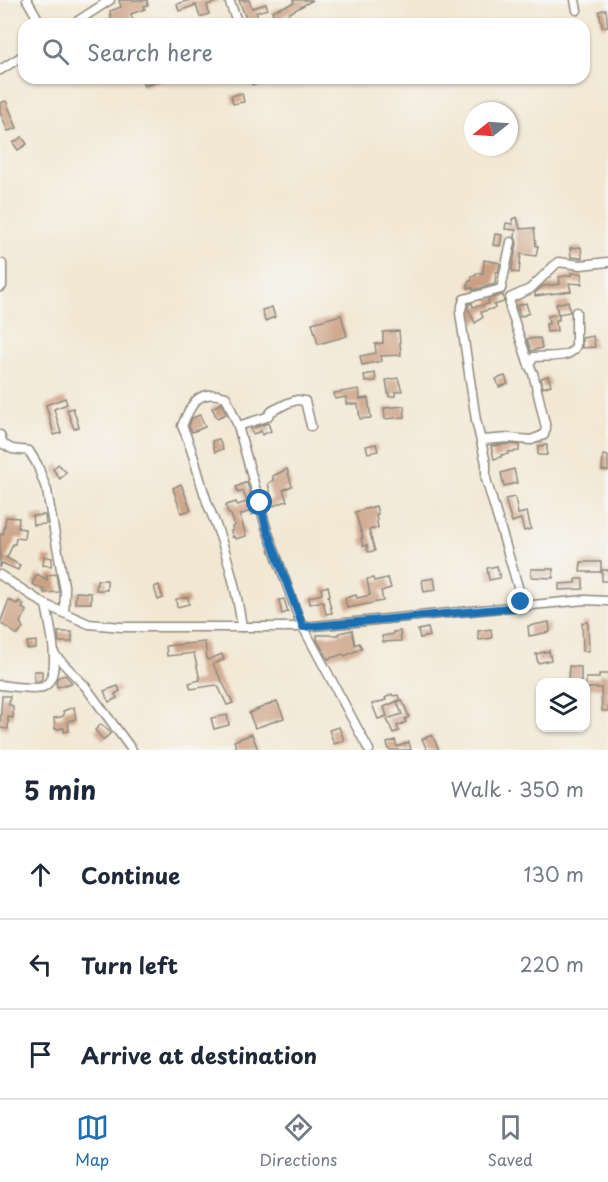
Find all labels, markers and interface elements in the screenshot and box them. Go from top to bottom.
search box [18,18,590,84]
icon: search [39,35,72,68]
text: Search here [87,35,213,68]
north arrow [464,102,518,156]
route start [246,489,272,515]
route end [507,588,533,614]
map controls [536,678,590,732]
button: layers [536,678,590,732]
text: 5 min [24,770,96,809]
text: Walk · 350 m [451,774,584,804]
icon: ahead [24,858,57,891]
text: Continue [81,858,180,891]
text: 130 m [524,859,584,889]
icon: left [24,948,57,981]
text: Turn left [81,948,178,981]
text: 220 m [520,949,584,979]
icon: arrive [24,1038,57,1071]
text: Arrive at destination [81,1038,317,1071]
tab: Map [75,1111,109,1171]
tab: Directions [259,1111,337,1171]
tab: Saved [487,1111,533,1171]

